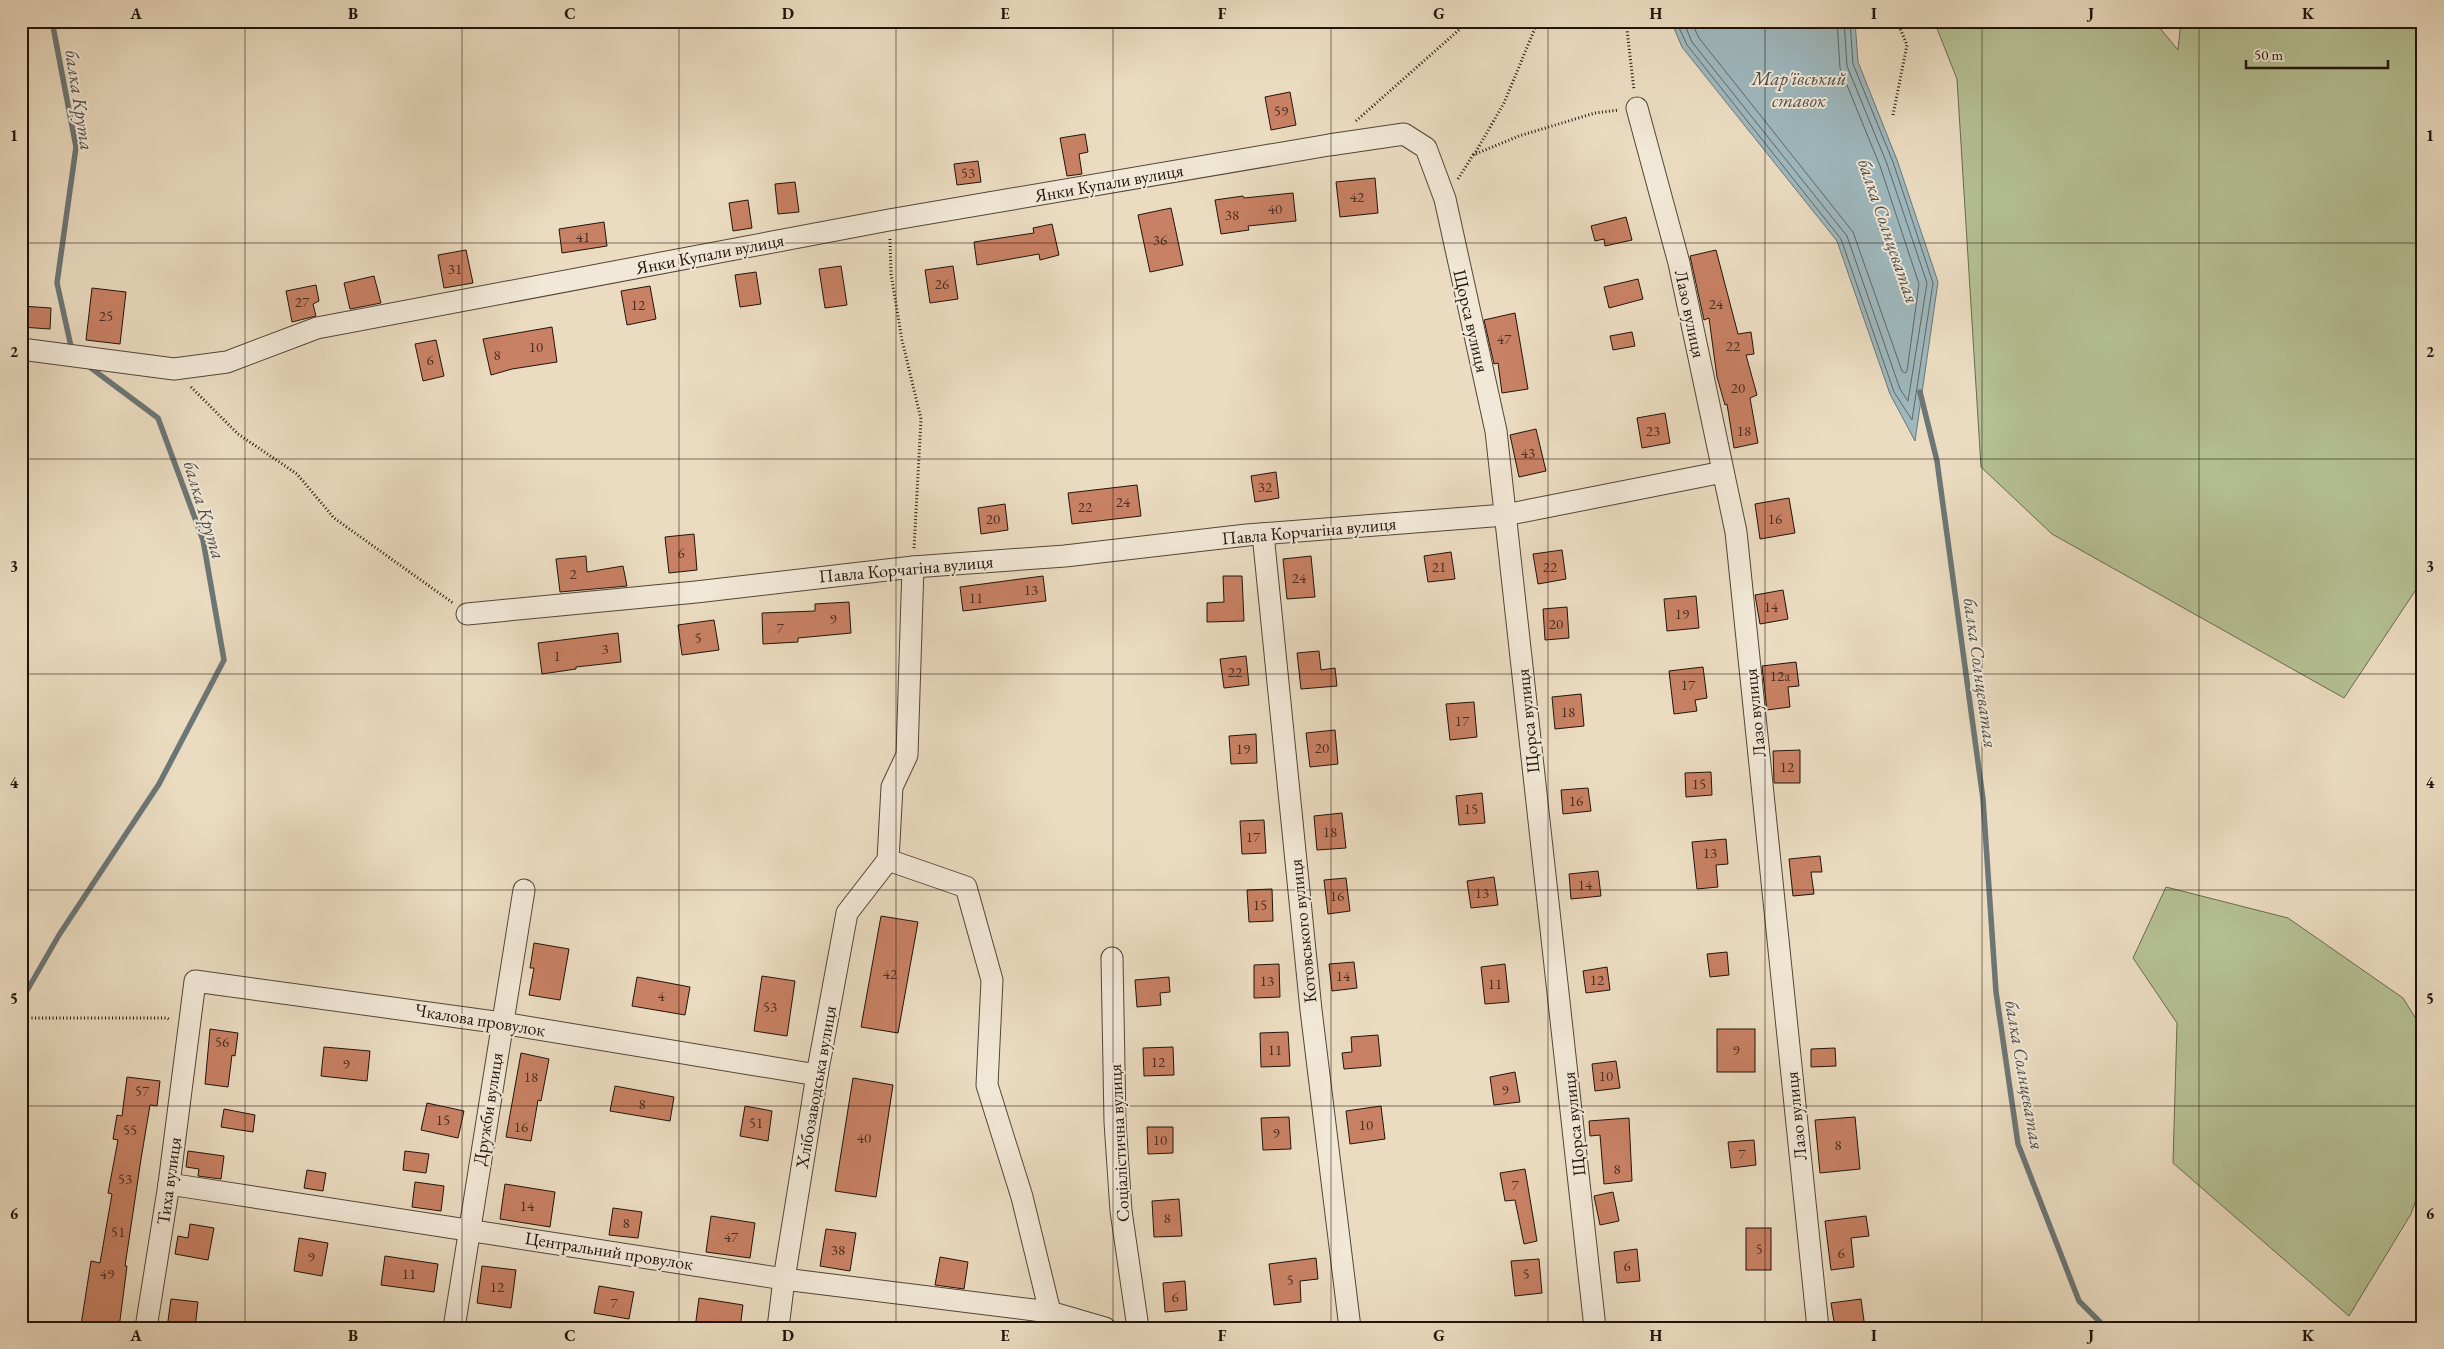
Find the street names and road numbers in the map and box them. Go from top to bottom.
street label: Янки Купали вулиця [1032,158,1185,207]
street label: Янки Купали вулиця [633,228,786,279]
street label: Щорса вулиця [1448,267,1494,375]
street label: Лазо вулиця [1670,268,1711,360]
street label: Павла Корчагіна вулиця [1221,511,1397,550]
street label: Павла Корчагіна вулиця [818,549,994,588]
street label: Лазо вулиця [1738,667,1771,759]
street label: Щорса вулиця [1511,668,1544,774]
street label: Котовського вулиця [1284,858,1322,1004]
street label: Чкалова провулок [413,998,547,1041]
street label: Хлібозаводська вулиця [790,1004,841,1171]
street label: Дружби вулиця [467,1051,508,1167]
street label: Соціалістична вулиця [1103,1063,1134,1223]
street label: Лазо вулиця [1779,1070,1812,1162]
street label: Щорса вулиця [1557,1071,1590,1177]
street label: Тиха вулиця [151,1136,186,1226]
street label: Центральний провулок [523,1226,695,1275]

